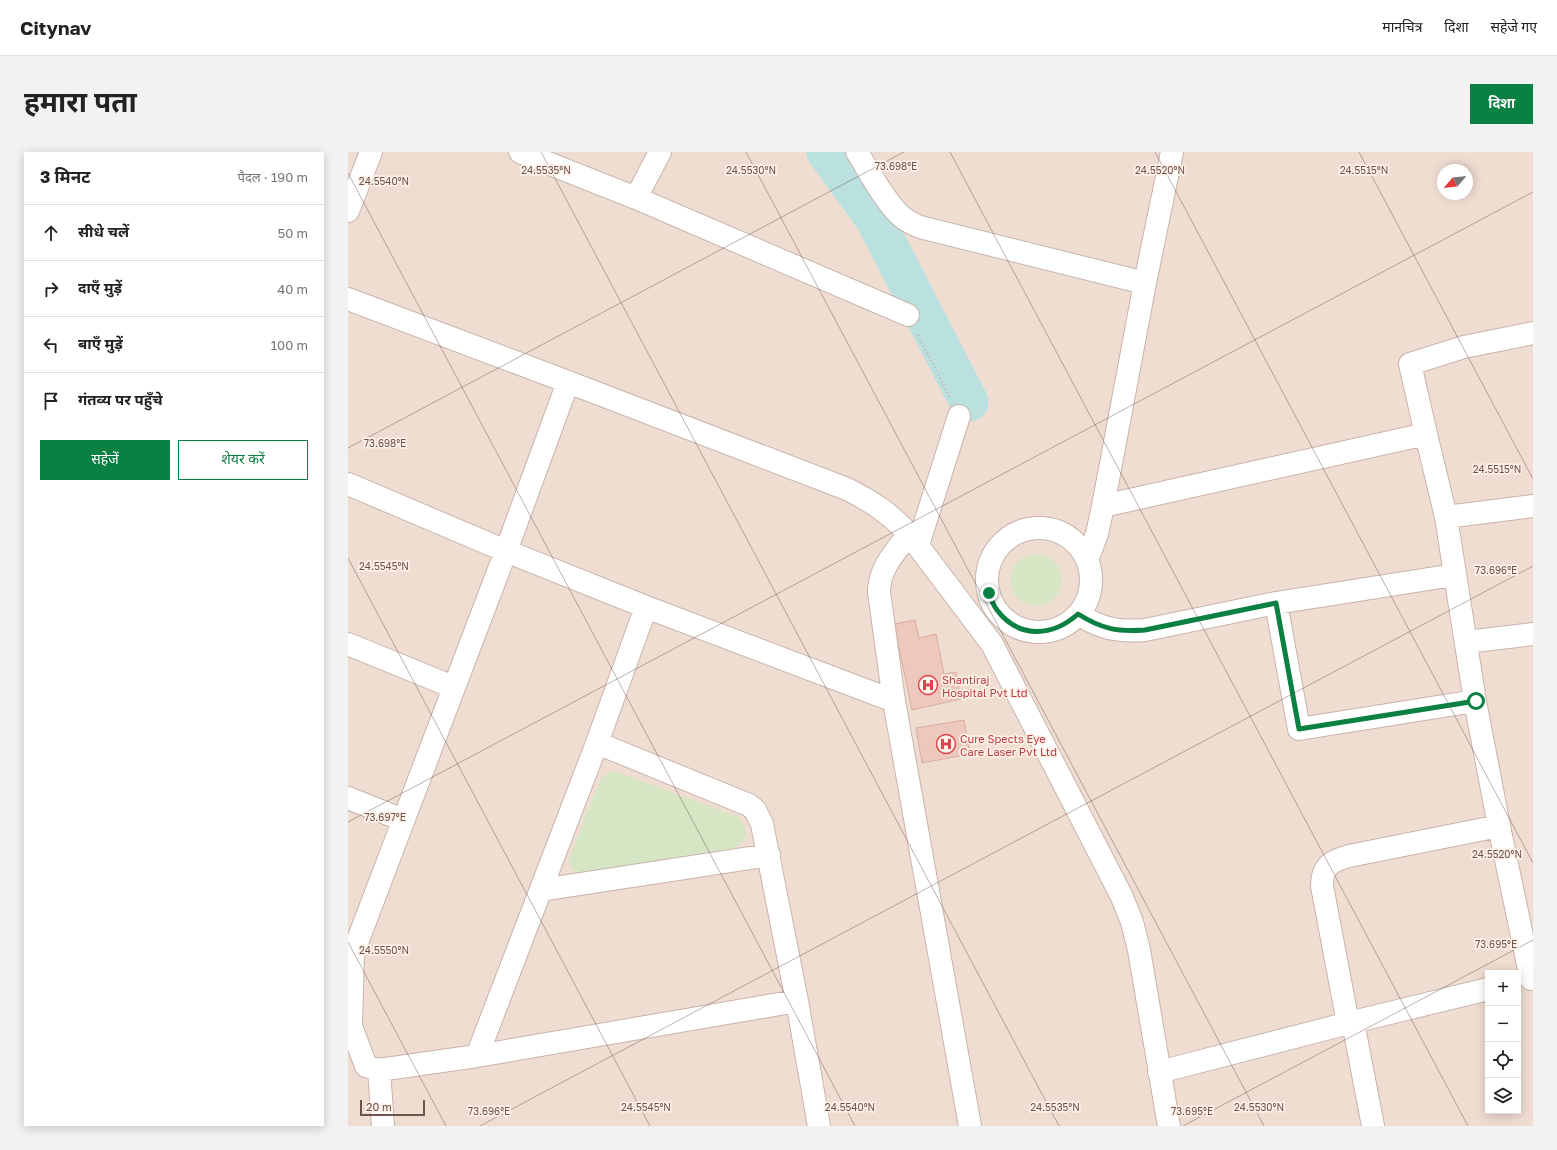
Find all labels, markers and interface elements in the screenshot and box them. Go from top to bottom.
text: Citynav [20,16,92,39]
text: मानचित्र [1382,18,1422,35]
text: दिशा [1444,18,1469,35]
text: सहेजे गए [1491,18,1537,35]
button: दिशा [1470,84,1533,124]
text: हमारा पता [24,85,137,118]
text: 73.698°E [875,160,917,172]
text: 24.5535°N [521,164,571,176]
text: 24.5530°N [726,164,776,176]
text: 24.5520°N [1135,164,1185,176]
text: 24.5515°N [1340,164,1388,176]
north arrow [1437,164,1473,200]
text: 3 मिनट [40,166,90,187]
text: पैदल · 190 m [238,169,308,185]
text: 24.5540°N [359,175,409,187]
icon: ahead [40,222,62,244]
text: सीधे चलें [78,222,129,240]
text: 50 m [278,225,308,241]
icon: right [40,278,62,300]
text: दाएँ मुड़ें [78,278,122,296]
text: 40 m [277,281,308,297]
icon: left [40,334,62,356]
text: बाएँ मुड़ें [78,334,123,352]
text: 100 m [271,337,308,353]
icon: arrive [40,390,62,412]
text: गंतव्य पर पहुँचे [78,390,163,408]
text: 73.698°E [364,437,406,449]
button: सहेजें [40,440,170,480]
button: शेयर करें [178,440,308,480]
text: 24.5515°N [1473,463,1521,475]
text: 24.5545°N [359,560,409,572]
text: 73.696°E [1475,564,1517,576]
route end [980,584,998,602]
place label: Shantiraj Hospital Pvt Ltd [942,673,1028,699]
hospital icon: Shantiraj Hospital Pvt Ltd [917,674,939,696]
route start [1467,692,1485,710]
place label: Cure Spects Eye Care Laser Pvt Ltd [960,732,1057,758]
hospital icon: Cure Spects Eye Care Laser Pvt Ltd [935,733,957,755]
text: 73.697°E [364,811,406,823]
text: 24.5520°N [1472,848,1522,860]
text: 73.695°E [1475,938,1517,950]
text: 24.5550°N [359,944,409,956]
map controls [1485,970,1521,1114]
button: + [1485,970,1521,1006]
button: − [1485,1006,1521,1042]
button: locate [1485,1042,1521,1078]
button: layers [1485,1078,1521,1114]
scale bar [360,1098,425,1117]
text: 20 m [366,1100,392,1113]
text: 24.5545°N [621,1101,671,1113]
text: 24.5540°N [825,1101,875,1113]
text: 24.5535°N [1030,1101,1080,1113]
text: 24.5530°N [1234,1101,1284,1113]
text: 73.696°E [468,1105,510,1117]
text: 73.695°E [1171,1105,1213,1117]

